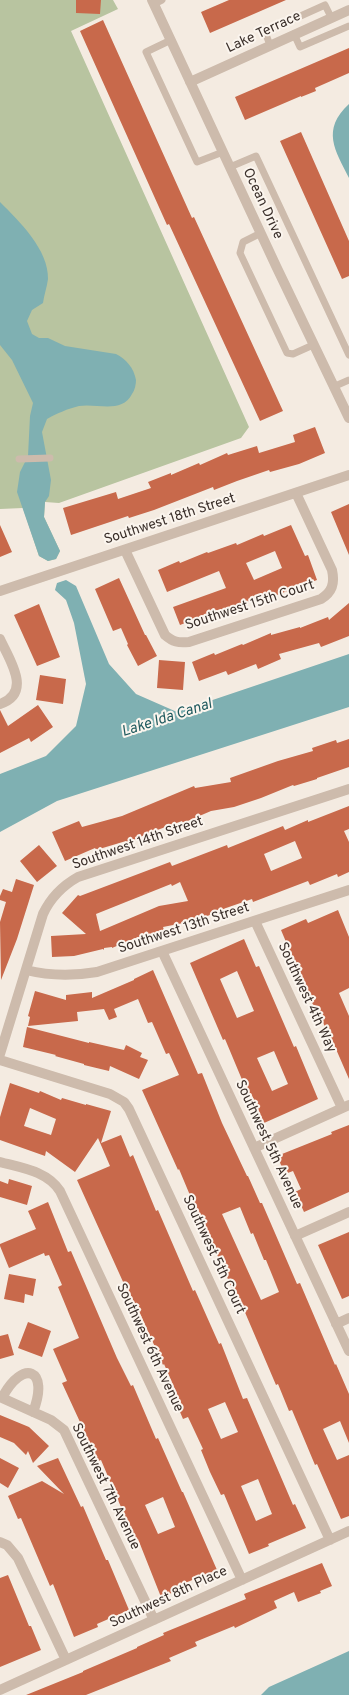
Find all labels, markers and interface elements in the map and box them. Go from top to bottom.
street label: Lake Terrace [224,8,304,58]
street label: Ocean Drive [238,166,286,242]
street label: Southwest 18th Street [102,491,238,549]
street label: Southwest 15th Court [183,577,317,635]
water label: Lake Ida Canal [119,696,215,742]
street label: Southwest 14th Street [70,814,206,874]
street label: Southwest 13th Street [116,900,252,958]
street label: Southwest 4th Way [273,940,339,1056]
street label: Southwest 5th Avenue [231,1078,305,1212]
street label: Southwest 5th Court [178,1193,248,1317]
street label: Southwest 6th Avenue [112,1281,186,1415]
street label: Southwest 7th Avenue [67,1421,143,1553]
street label: Southwest 8th Place [107,1563,231,1633]

